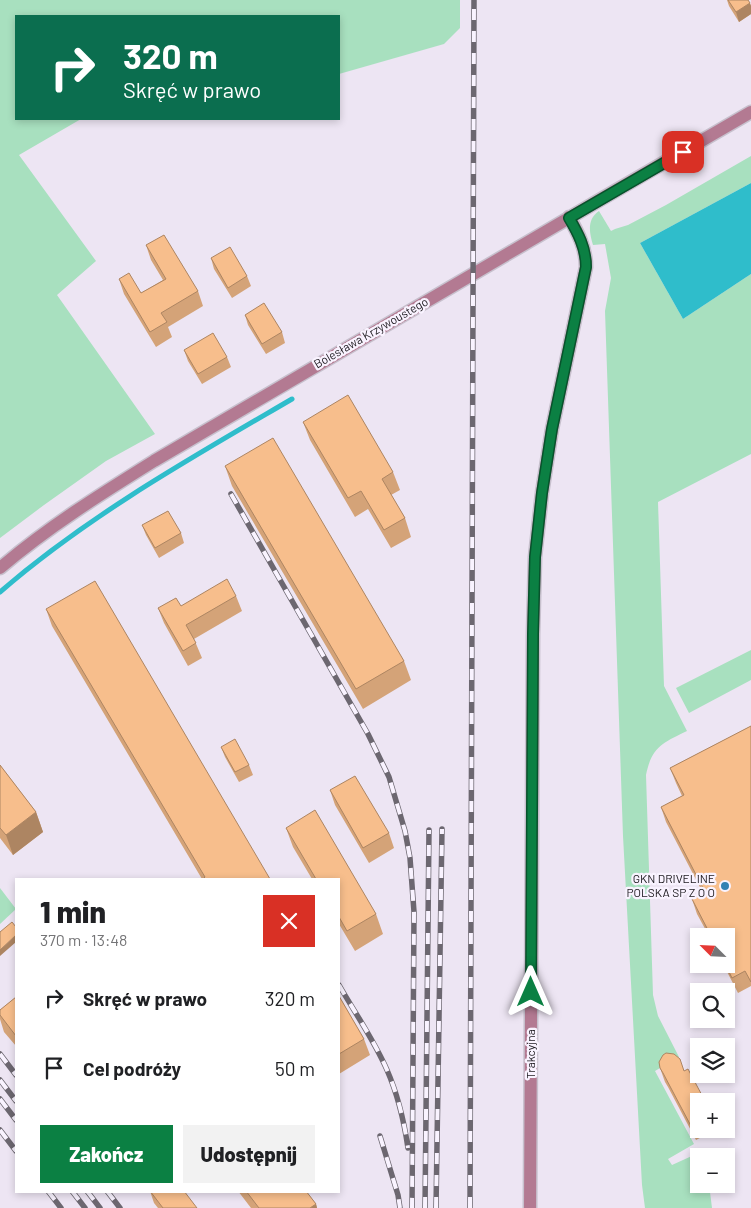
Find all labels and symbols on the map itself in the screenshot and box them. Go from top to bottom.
pin [662,131,704,173]
street label: Bolesława Krzywoustego [311,294,430,371]
place label: GKN DRIVELINE POLSKA SP Z O O [626,871,715,899]
marker: GKN DRIVELINE POLSKA SP Z O O [719,880,731,892]
north arrow [690,928,735,972]
position arrow [504,965,556,1017]
street label: Trakcyjna [523,1029,537,1079]

